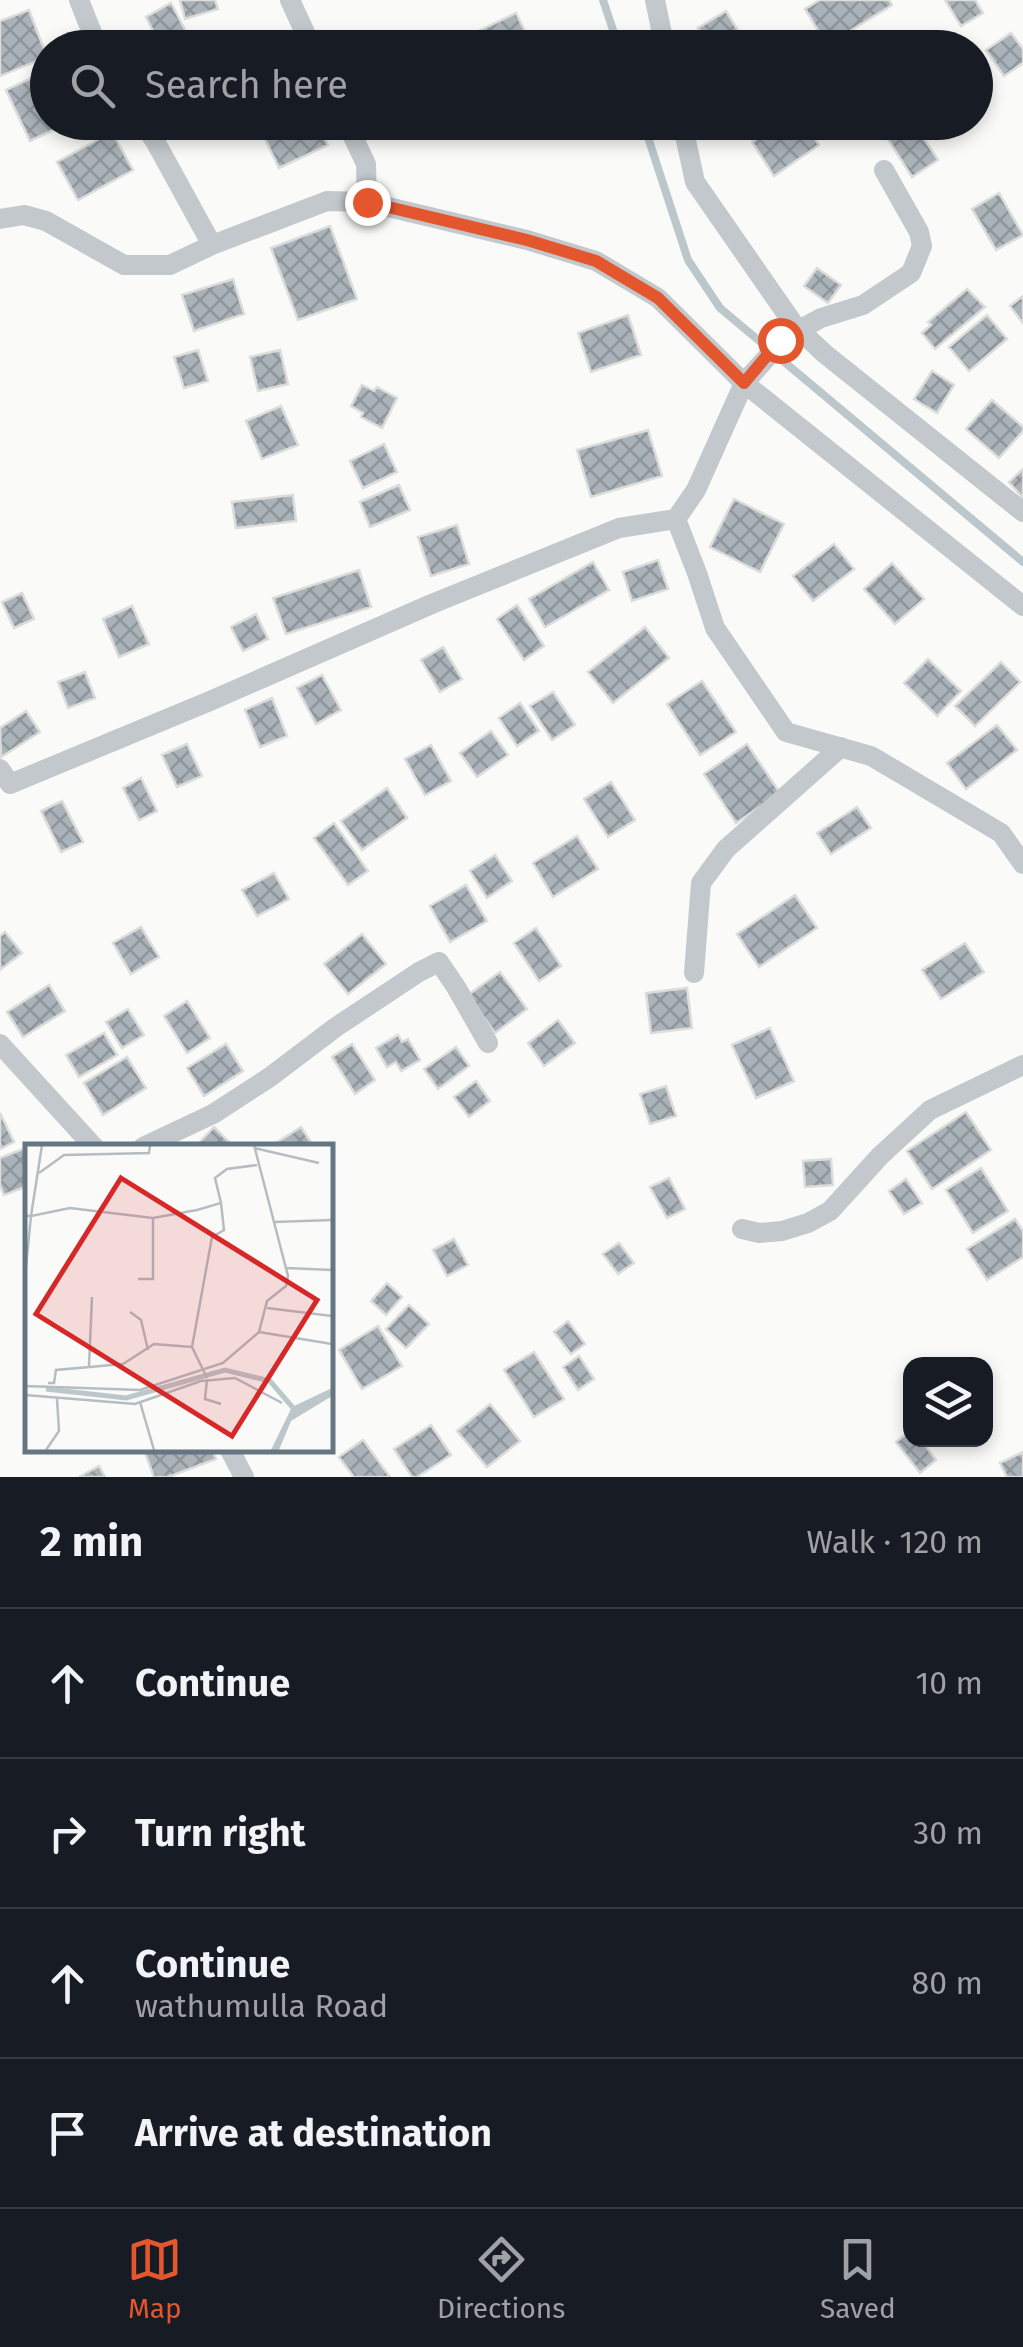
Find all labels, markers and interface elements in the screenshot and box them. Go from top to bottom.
search box [30,30,993,140]
icon: search [65,58,120,113]
text: Search here [145,62,348,108]
route end [345,180,391,226]
route start [758,318,804,364]
inset map [25,1144,332,1452]
map controls [903,1357,993,1447]
button: layers [903,1357,993,1447]
text: 2 min [40,1517,143,1567]
text: Walk · 120 m [807,1523,983,1561]
icon: ahead [40,1656,95,1711]
text: Continue [135,1660,290,1706]
text: 10 m [915,1664,983,1702]
icon: right [40,1806,95,1861]
text: Turn right [135,1810,305,1856]
text: 30 m [913,1814,983,1852]
text: Continue [135,1941,290,1987]
icon: ahead [40,1956,95,2011]
text: 80 m [912,1964,983,2002]
text: wathumulla Road [135,1987,388,2025]
icon: arrive [40,2106,95,2161]
text: Arrive at destination [135,2110,492,2156]
tab: Map [127,2232,182,2325]
tab: Directions [437,2232,565,2325]
tab: Saved [820,2232,896,2325]

